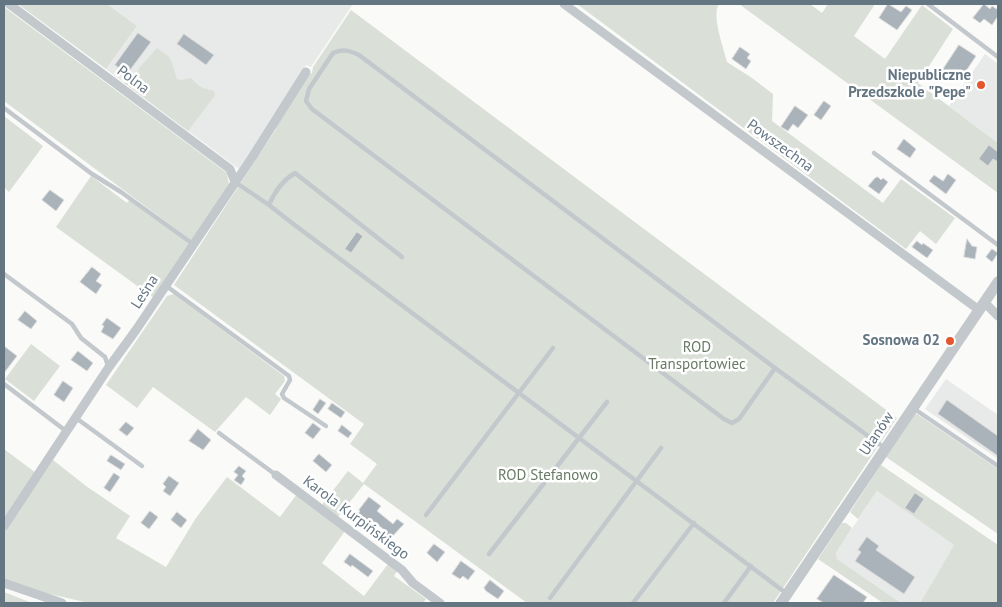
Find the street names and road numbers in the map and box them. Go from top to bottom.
street label: Polna [113,62,153,98]
street label: Powszechna [743,116,817,176]
street label: Leśna [128,272,162,312]
street label: Ułanów [856,409,898,459]
street label: Karola Kurpińskiego [299,472,413,564]

